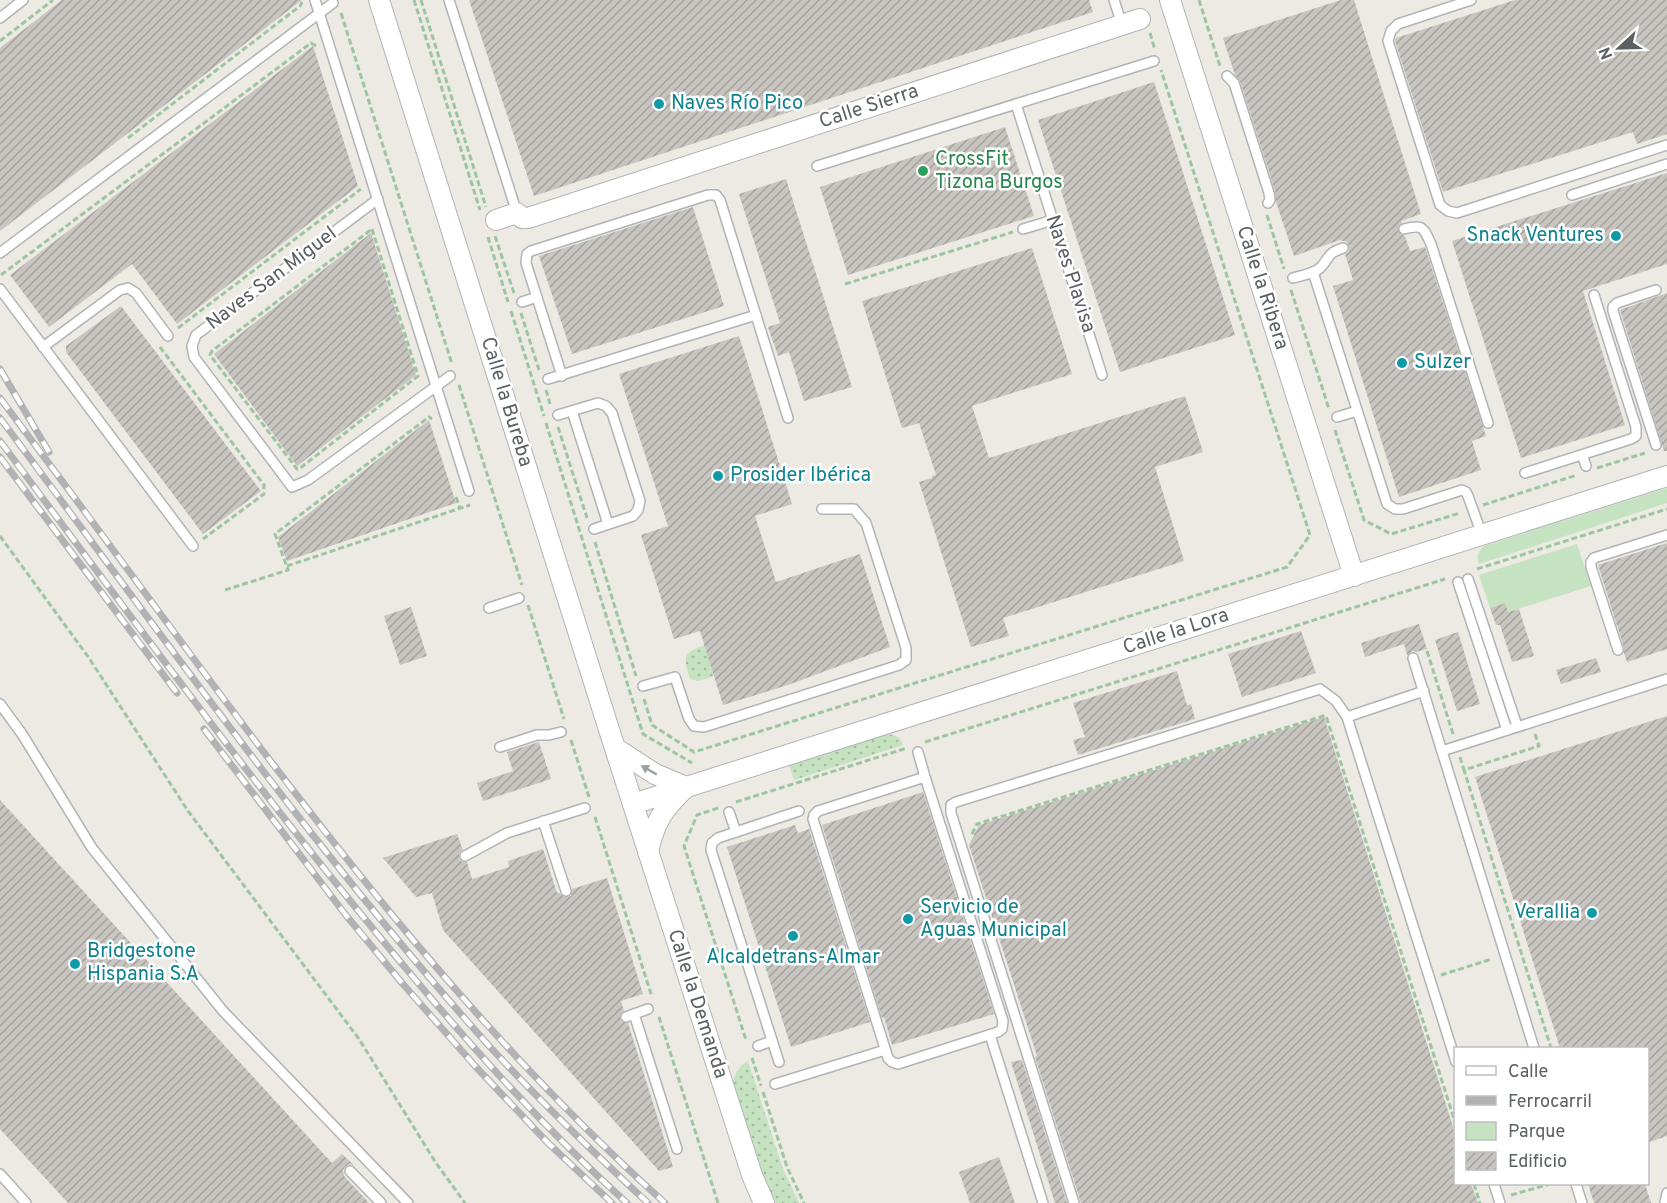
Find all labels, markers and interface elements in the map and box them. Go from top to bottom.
north arrow [1589,18,1649,78]
text: N [1596,44,1618,62]
street label: Calle Sierra [816,79,922,135]
place label: Naves Río Pico [671,91,803,117]
marker: Naves Río Pico [652,97,666,111]
place label: CrossFit Tizona Burgos [935,147,1063,196]
marker: CrossFit Tizona Burgos [916,164,930,178]
street label: Naves Plavisa [1039,212,1101,336]
street label: Naves San Miguel [201,221,343,337]
street label: Calle la Ribera [1230,223,1294,353]
place label: Snack Ventures [1467,223,1604,249]
marker: Snack Ventures [1609,229,1623,243]
street label: Calle la Bureba [474,334,538,470]
place label: Sulzer [1414,350,1471,376]
marker: Sulzer [1395,356,1409,370]
place label: Prosider Ibérica [730,463,871,489]
marker: Prosider Ibérica [711,469,725,483]
street label: Calle la Lora [1120,603,1232,661]
one-way arrow [640,765,657,775]
place label: Servicio de Aguas Municipal [920,895,1067,944]
place label: Verallia [1514,900,1580,926]
marker: Verallia [1585,906,1599,920]
marker: Servicio de Aguas Municipal [901,912,915,926]
street label: Calle la Demanda [661,926,733,1082]
marker: Alcaldetrans-Almar [786,929,800,943]
place label: Bridgestone Hispania S.A [87,939,199,988]
place label: Alcaldetrans-Almar [706,945,880,971]
marker: Bridgestone Hispania S.A [68,957,82,971]
legend [1454,1047,1649,1185]
text: Calle [1508,1061,1548,1084]
text: Ferrocarril [1508,1091,1592,1114]
text: Parque [1508,1121,1565,1144]
text: Edificio [1508,1151,1567,1174]

